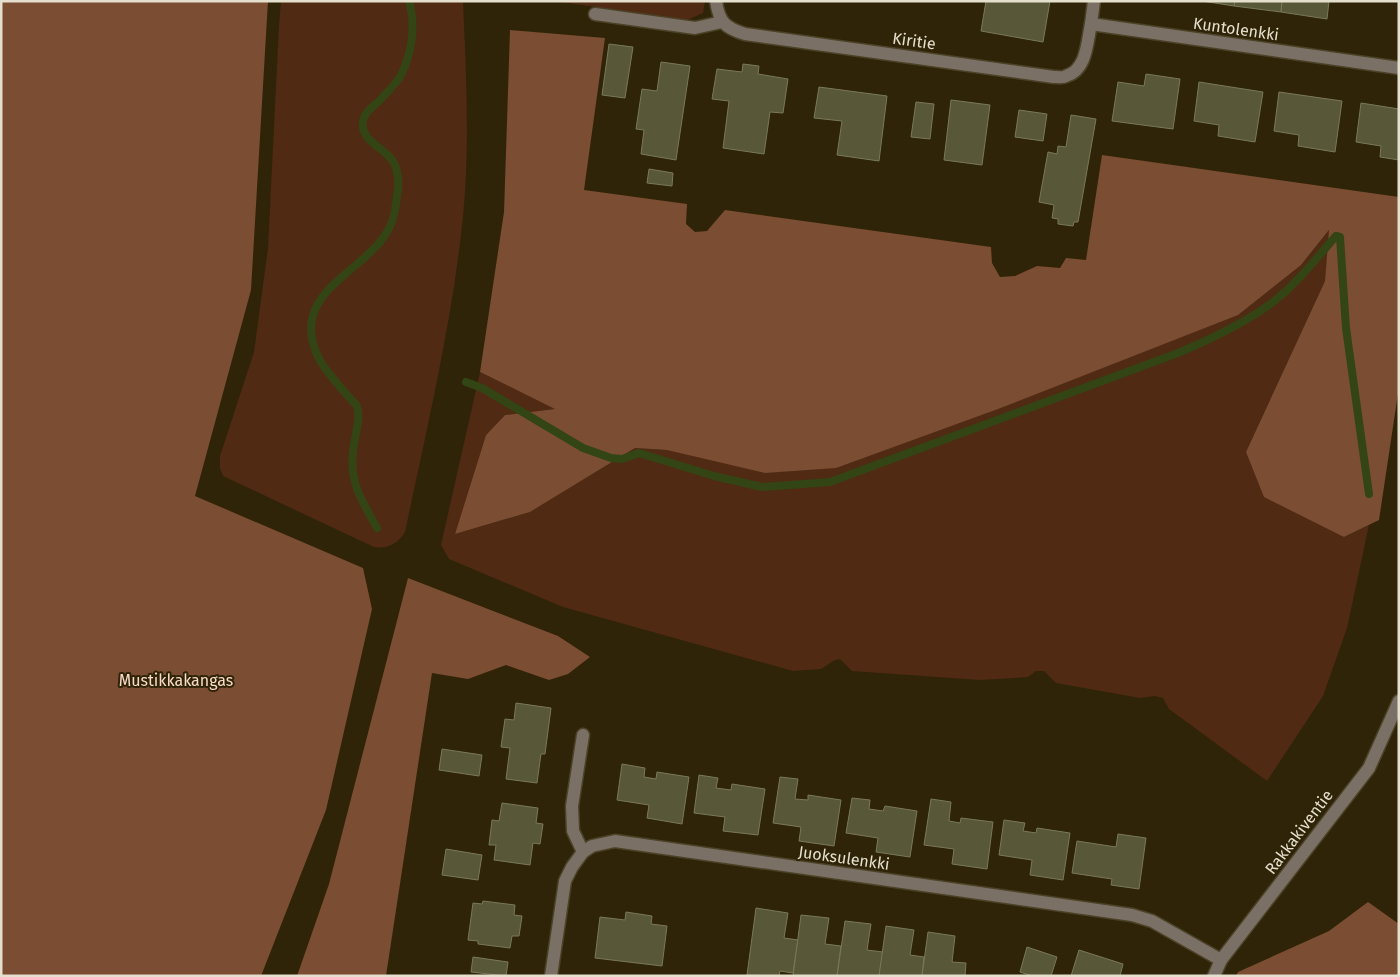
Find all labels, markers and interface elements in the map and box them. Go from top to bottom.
street label: Kuntolenkki [1192,14,1280,44]
street label: Kiritie [891,29,937,53]
park label: Mustikkakangas [119,671,233,690]
street label: Rakkakiventie [1261,786,1337,878]
street label: Juoksulenkki [797,842,891,874]

